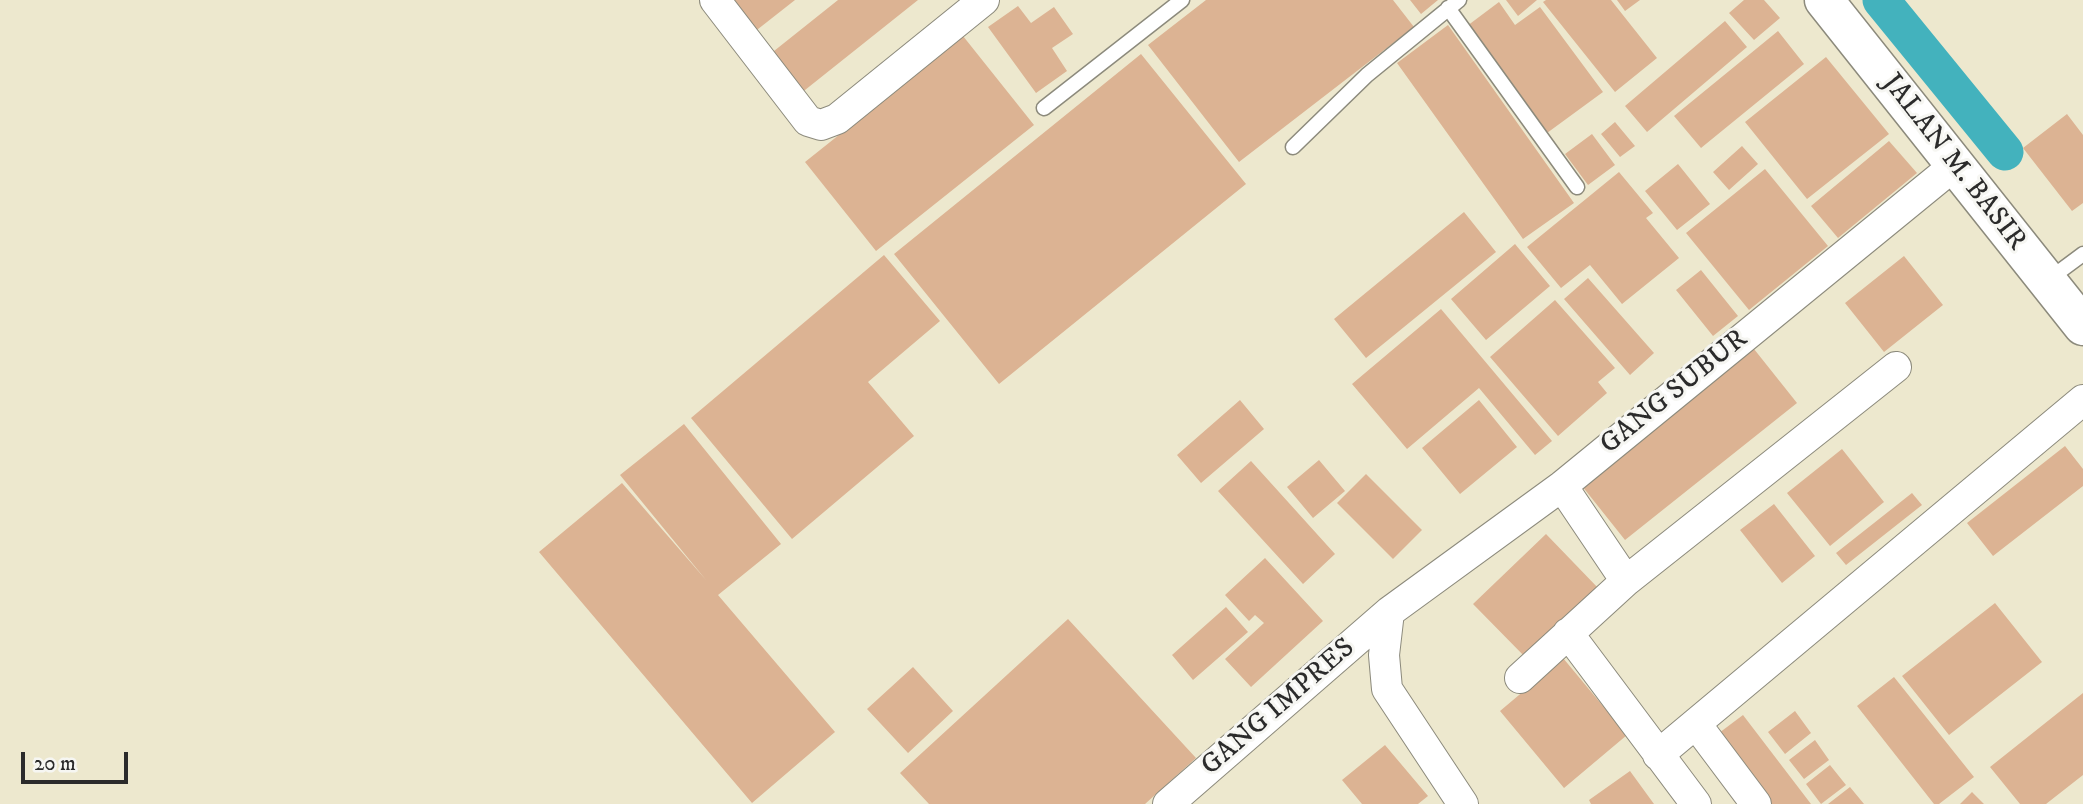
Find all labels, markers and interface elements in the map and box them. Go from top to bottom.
street label: JALAN M. BASIR [1874,68,2032,258]
street label: GANG SUBUR [1595,323,1755,463]
street label: GANG IMPRES [1195,632,1363,784]
scale bar [24,738,131,782]
text: 20 m [34,751,76,777]

